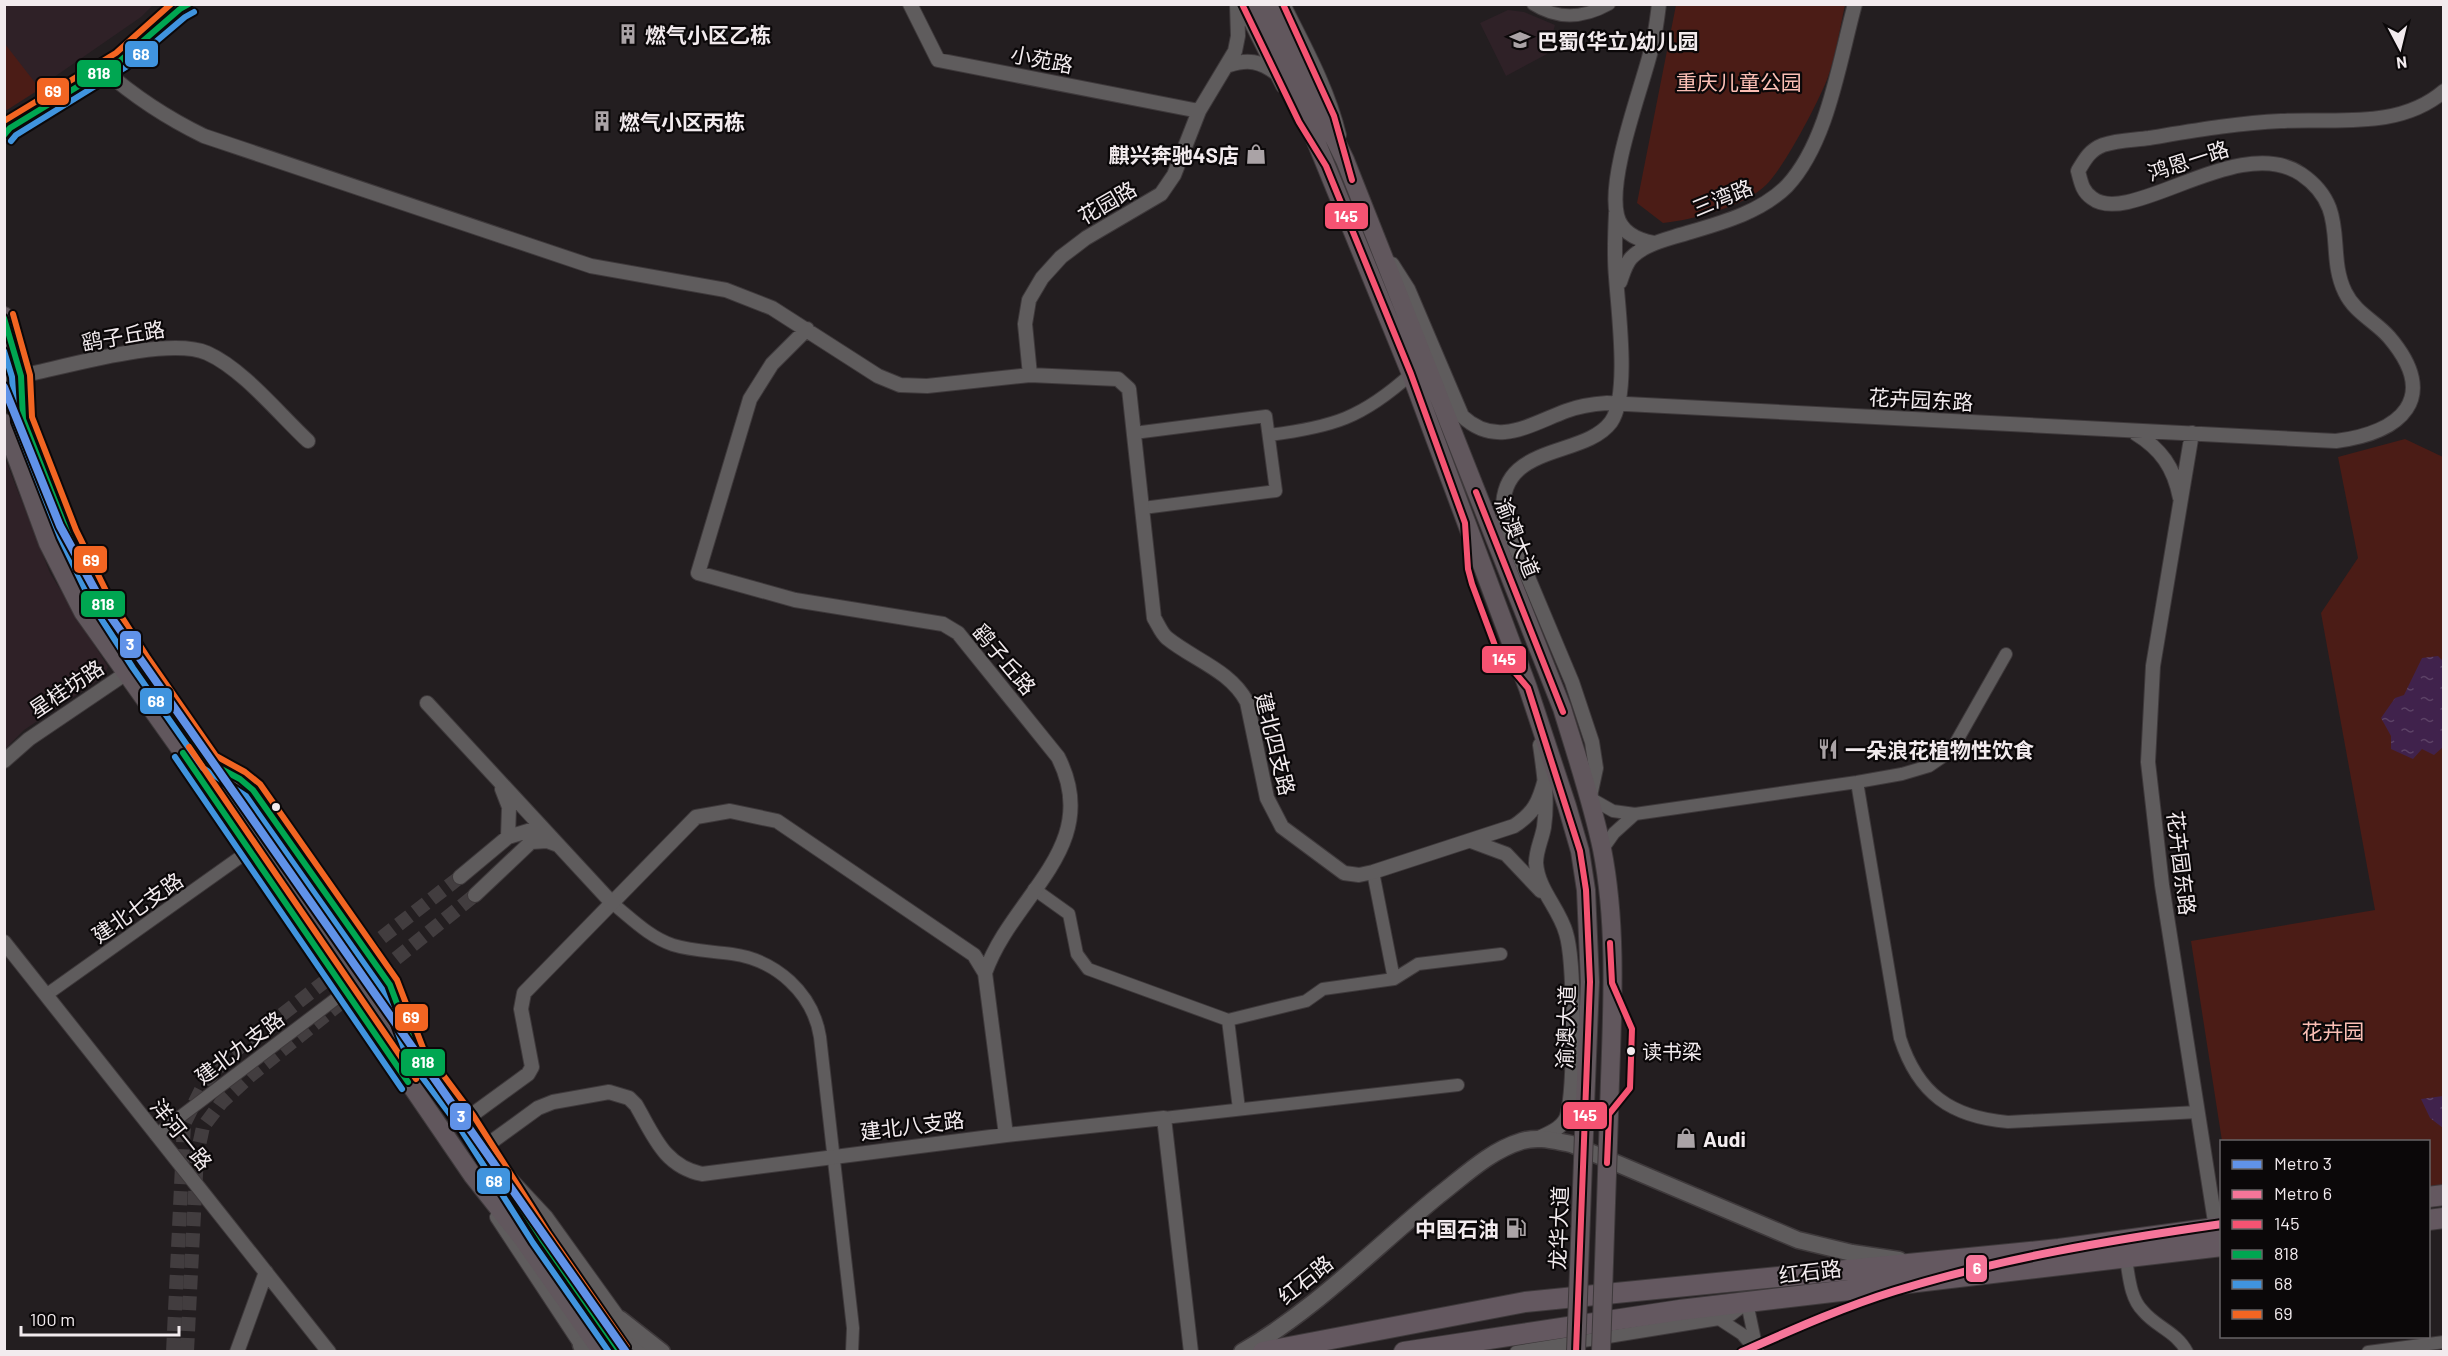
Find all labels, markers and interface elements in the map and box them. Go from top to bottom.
north arrow [2370,18,2430,78]
building icon: 燃气小区乙栋 [616,22,640,46]
place label: 燃气小区乙栋 [645,22,771,47]
school or university icon: 巴蜀(华立)幼儿园 [1508,28,1532,52]
place label: 巴蜀(华立)幼儿园 [1537,28,1699,53]
line badge: 68 [124,40,159,68]
street label: 小苑路 [1009,41,1075,77]
text: 68 [132,44,150,63]
text: N [2395,53,2408,73]
line badge: 818 [76,59,122,88]
text: 818 [88,63,111,82]
park label: 重庆儿童公园 [1676,69,1802,94]
line badge: 69 [36,77,70,106]
text: 69 [44,81,62,100]
building icon: 燃气小区丙栋 [590,109,614,133]
place label: 燃气小区丙栋 [619,109,745,134]
street label: 鸿恩一路 [2144,135,2232,185]
place label: 麒兴奔驰4S店 [1109,142,1239,167]
shop icon: 麒兴奔驰4S店 [1244,142,1268,166]
street label: 三湾路 [1688,174,1756,220]
street label: 花园路 [1073,175,1141,229]
line badge: 145 [1324,202,1369,230]
text: 145 [1334,206,1358,225]
street label: 鹞子丘路 [79,315,167,355]
street label: 花卉园东路 [1868,384,1974,414]
street label: 渝澳大道 [1491,493,1545,581]
line badge: 69 [73,545,108,574]
text: 69 [82,550,100,569]
line badge: 818 [80,590,126,618]
text: 818 [92,594,115,613]
street label: 鹞子丘路 [968,619,1042,699]
line badge: 3 [119,630,142,659]
text: 3 [126,634,134,653]
line badge: 145 [1481,645,1527,674]
text: 145 [1492,649,1516,668]
street label: 星桂坊路 [24,654,108,722]
line badge: 68 [139,687,173,715]
street label: 建北四支路 [1251,690,1301,798]
text: 68 [147,691,165,710]
restaurant icon: 一朵浪花植物性饮食 [1816,737,1840,761]
place label: 一朵浪花植物性饮食 [1845,737,2034,762]
unlabelled marker [270,801,282,813]
street label: 花卉园东路 [2163,809,2201,917]
street label: 建北七支路 [87,867,187,947]
street label: 渝澳大道 [1551,985,1579,1069]
line badge: 69 [394,1003,429,1032]
street label: 建北九支路 [190,1005,288,1089]
text: 69 [402,1007,420,1026]
park label: 花卉园 [2302,1018,2365,1043]
place label: 读书梁 [1642,1039,1702,1063]
marker: 读书梁 [1625,1045,1637,1057]
line badge: 818 [400,1048,446,1077]
text: 818 [412,1052,435,1071]
street label: 洋河一路 [146,1093,218,1175]
line badge: 145 [1562,1101,1608,1130]
line badge: 3 [449,1102,472,1131]
text: 145 [1573,1105,1597,1124]
text: 3 [457,1106,465,1125]
street label: 建北八支路 [858,1106,966,1144]
shop icon: Audi [1674,1126,1698,1150]
place label: Audi [1703,1126,1746,1151]
legend [2220,1140,2430,1338]
text: Metro 3 [2274,1152,2332,1174]
line badge: 68 [476,1167,511,1195]
text: 68 [485,1171,503,1190]
text: Metro 6 [2274,1182,2332,1204]
street label: 龙华大道 [1544,1186,1572,1270]
text: 145 [2274,1212,2299,1234]
place label: 中国石油 [1415,1216,1499,1241]
fuel station icon: 中国石油 [1504,1216,1528,1240]
text: 818 [2274,1242,2299,1264]
street label: 红石路 [1273,1249,1337,1309]
line badge: 6 [1965,1254,1988,1283]
street label: 红石路 [1777,1255,1843,1287]
text: 6 [1973,1258,1982,1277]
text: 68 [2274,1272,2293,1294]
scale bar [21,1299,178,1337]
text: 69 [2274,1302,2293,1324]
text: 100 m [30,1308,75,1330]

